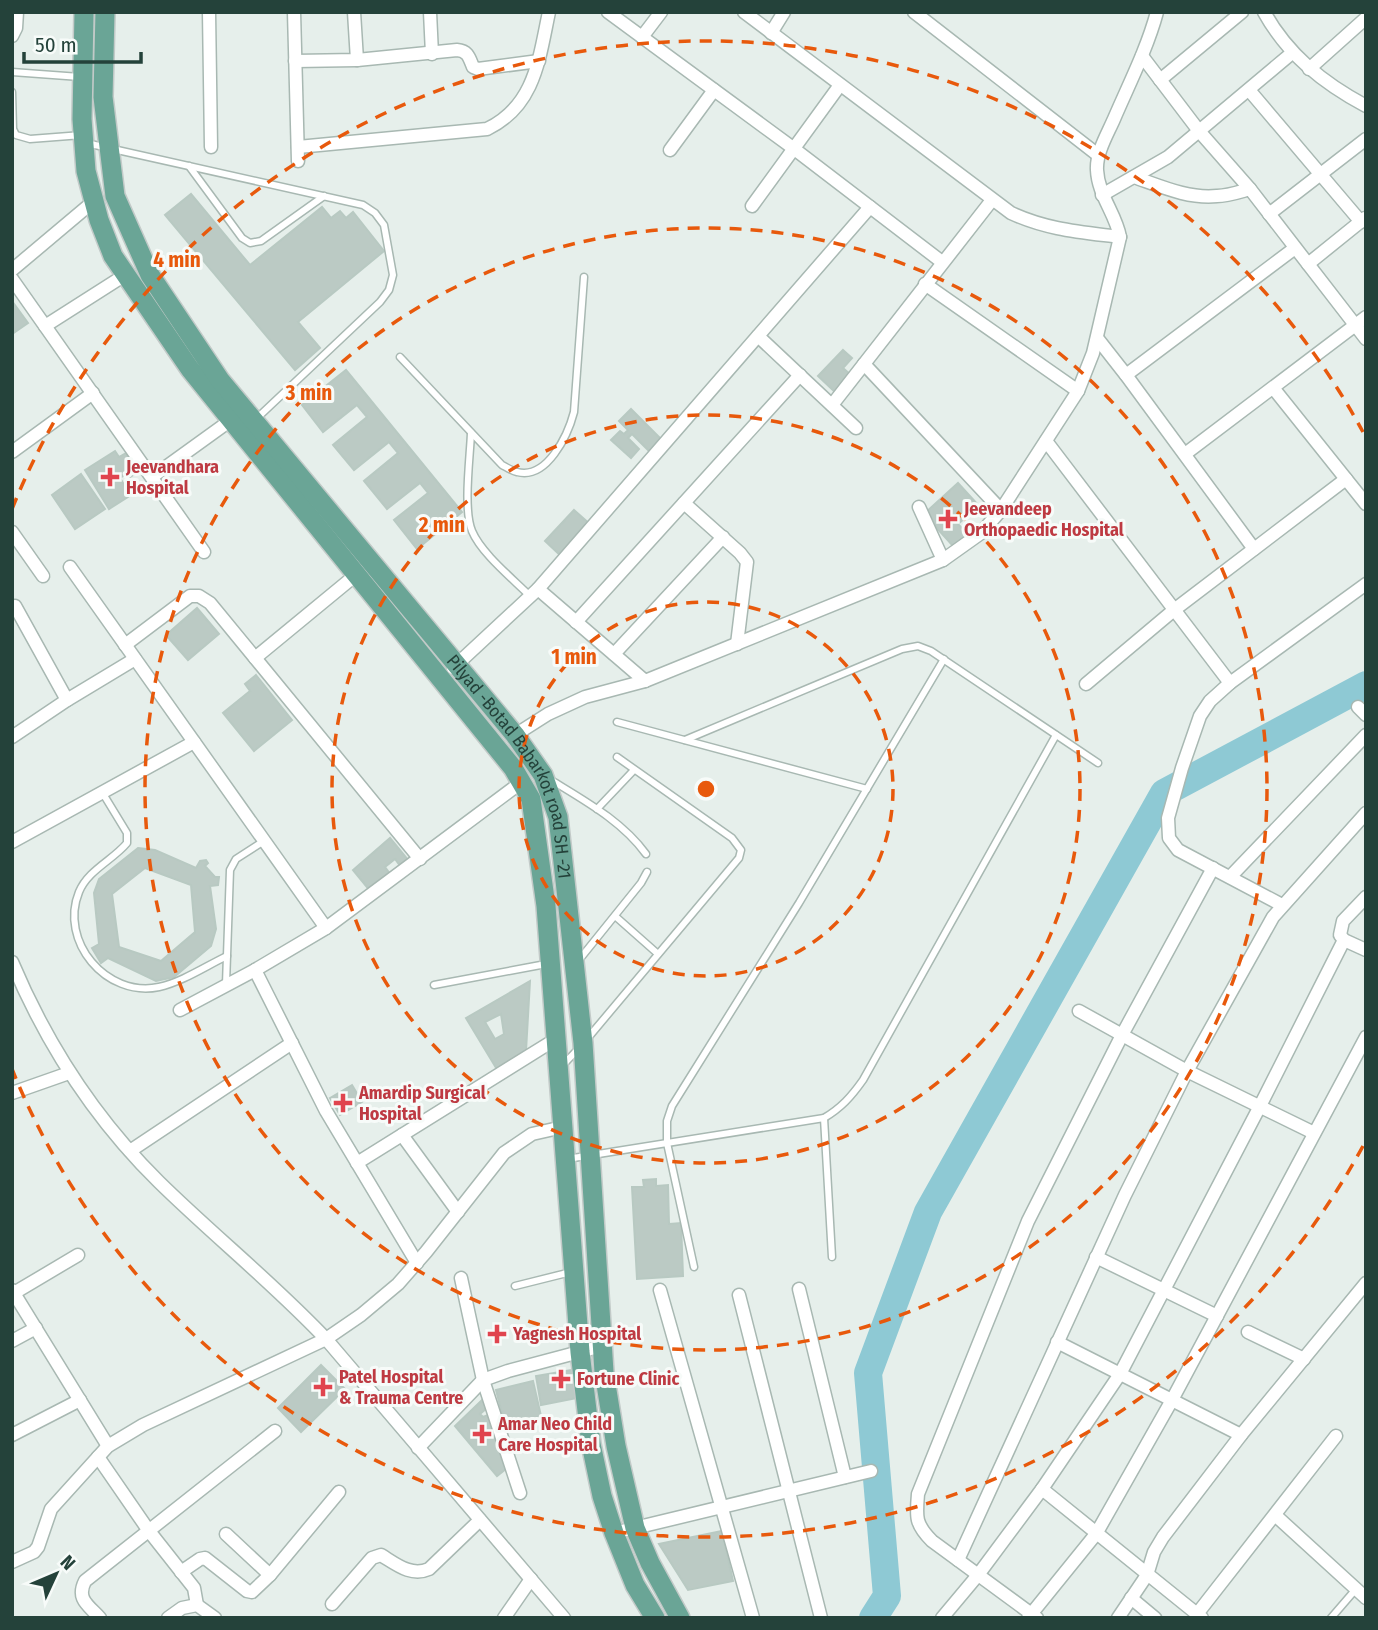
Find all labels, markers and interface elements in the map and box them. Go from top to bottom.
scale bar [24,21,142,65]
text: 50 m [35,32,77,58]
text: 4 min [153,247,201,273]
text: 3 min [285,380,332,406]
place label: Jeevandhara Hospital [125,456,219,499]
marker: Jeevandhara Hospital [100,467,120,487]
place label: Jeevandeep Orthopaedic Hospital [963,498,1124,541]
marker: Jeevandeep Orthopaedic Hospital [938,509,958,529]
text: 2 min [418,512,465,538]
text: 1 min [551,644,597,670]
street label: Pilyad -Botad Babarkot road SH -21 [442,650,576,880]
centre of rings [694,777,718,801]
place label: Amardip Surgical Hospital [358,1082,486,1125]
marker: Amardip Surgical Hospital [333,1093,353,1113]
place label: Yagnesh Hospital [512,1323,641,1345]
marker: Yagnesh Hospital [487,1324,507,1344]
place label: Patel Hospital & Trauma Centre [339,1366,463,1409]
place label: Fortune Clinic [577,1368,679,1390]
marker: Fortune Clinic [551,1369,571,1389]
marker: Patel Hospital & Trauma Centre [313,1377,333,1397]
place label: Amar Neo Child Care Hospital [497,1413,612,1456]
marker: Amar Neo Child Care Hospital [472,1424,492,1444]
north arrow [21,1539,91,1609]
text: N [56,1550,80,1575]

